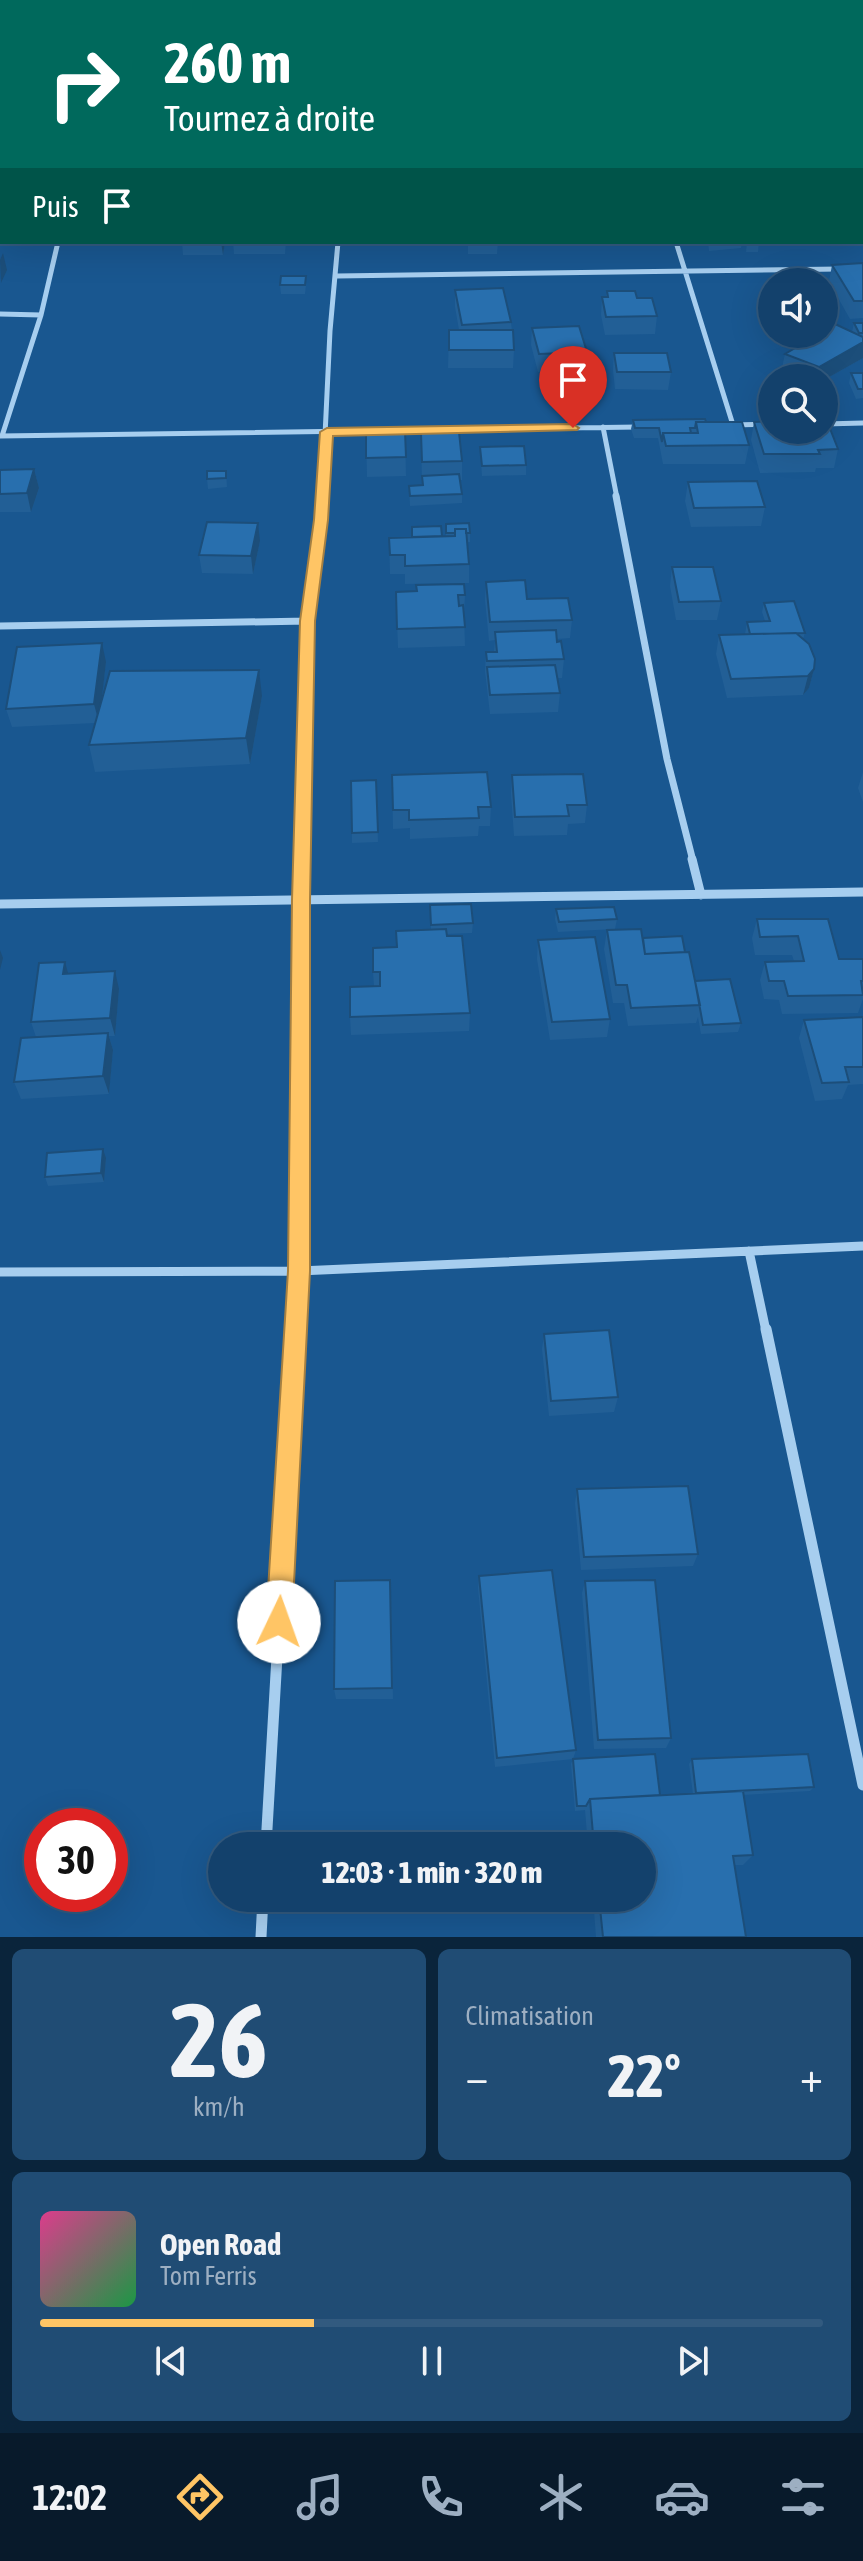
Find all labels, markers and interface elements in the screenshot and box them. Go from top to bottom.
text: 260 m [164,31,291,95]
icon: right [32,32,136,136]
text: Tournez à droite [164,97,375,139]
icon: arrive [95,184,139,228]
text: Puis [32,189,79,223]
map controls [758,268,838,444]
button: sound [758,268,838,348]
pin [539,346,607,428]
icon: arrive [551,358,595,402]
button: search [758,364,838,444]
position arrow [237,1580,321,1664]
speed limit sign: 30 [24,1808,128,1912]
text: 12:03 · 1 min · 320 m [322,1855,542,1889]
text: 26 [170,1980,268,2099]
text: Climatisation [466,2001,594,2031]
text: 22° [608,2041,681,2110]
text: − [466,2051,488,2101]
text: + [800,2051,823,2101]
text: km/h [193,2092,245,2122]
text: Open Road [160,2227,281,2261]
text: Tom Ferris [160,2261,257,2291]
icon: previous [149,2339,193,2383]
icon: pause [410,2339,454,2383]
icon: next [671,2339,715,2383]
icon: directions [172,2469,228,2525]
icon: music [292,2469,348,2525]
icon: phone [413,2469,469,2525]
icon: climate [533,2469,589,2525]
icon: car [654,2469,710,2525]
icon: filters [775,2469,831,2525]
text: 12:02 [32,2476,107,2518]

